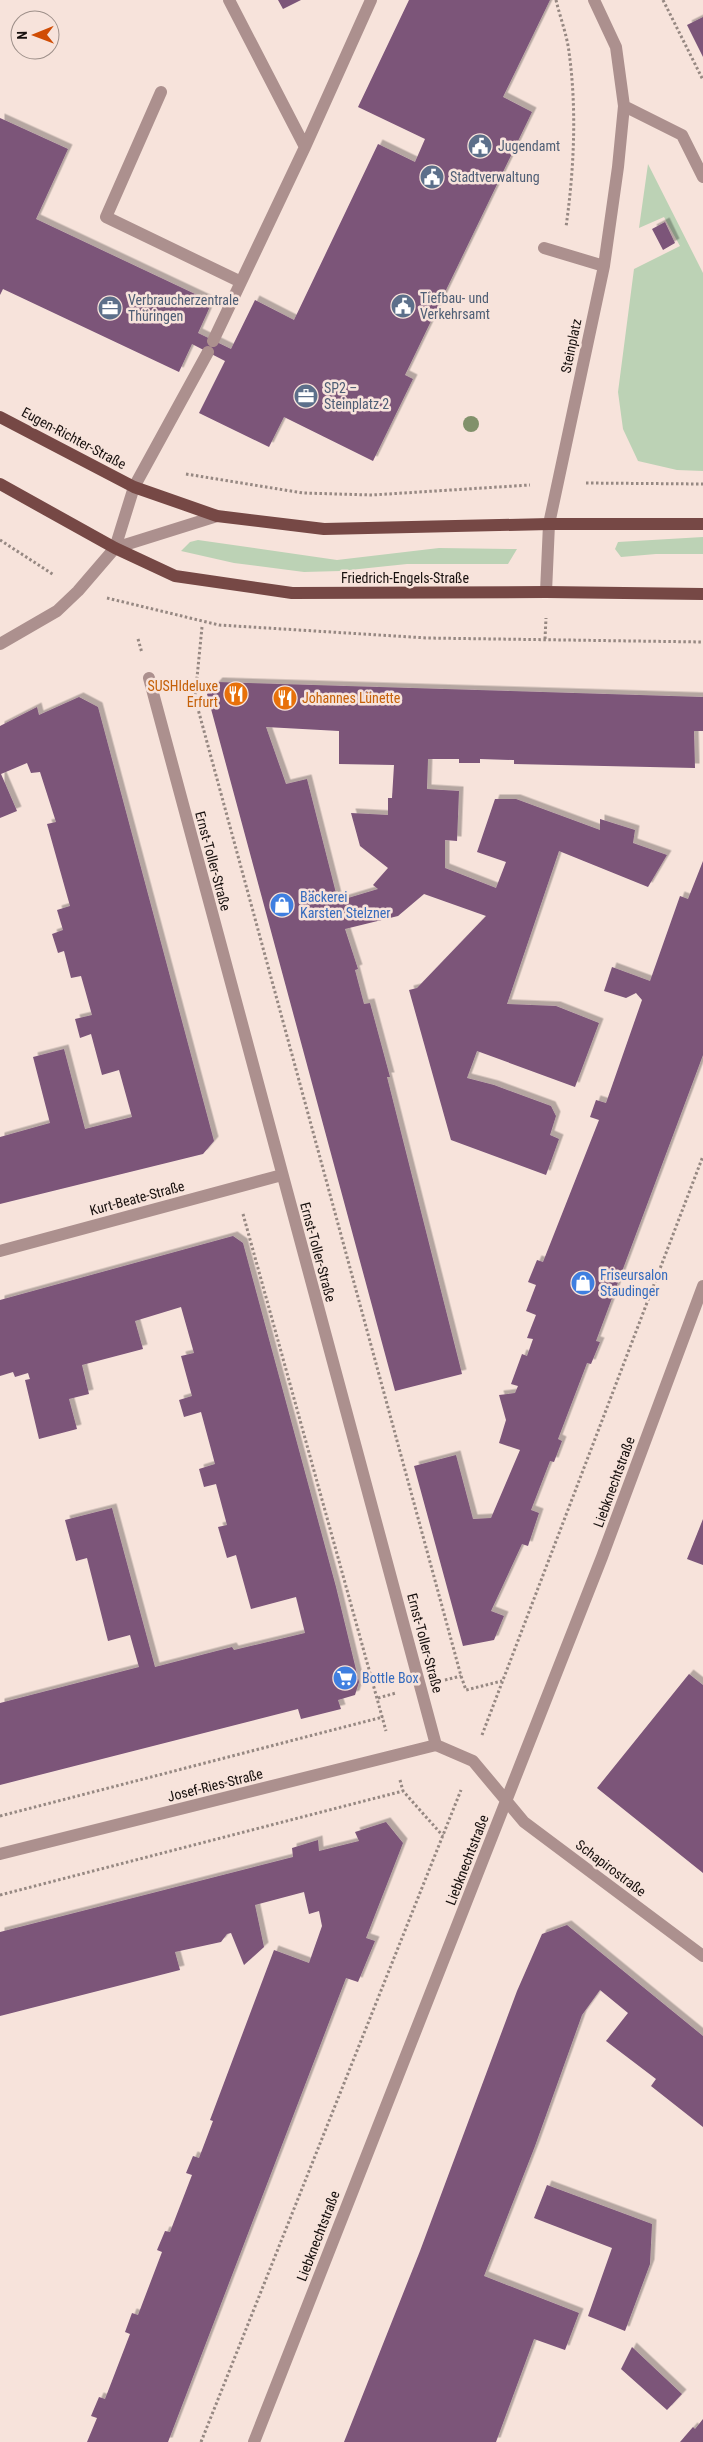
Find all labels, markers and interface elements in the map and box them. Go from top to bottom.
north arrow [10,10,60,60]
text: N [14,31,30,40]
public building icon: Jugendamt [467,133,493,159]
place label: Jugendamt [498,138,560,154]
public building icon: Stadtverwaltung [419,164,445,190]
place label: Stadtverwaltung [450,169,540,185]
place label: Tiefbau- und Verkehrsamt [420,290,490,322]
place label: Verbraucherzentrale Thüringen [128,292,239,324]
public building icon: Tiefbau- und Verkehrsamt [390,293,416,319]
office icon: Verbraucherzentrale Thüringen [97,295,123,321]
street label: Steinplatz [557,317,585,375]
place label: SP2 – Steinplatz 2 [324,380,389,412]
office icon: SP2 – Steinplatz 2 [293,383,319,409]
street label: Eugen-Richter-Straße [19,404,129,472]
street label: Friedrich-Engels-Straße [341,570,469,586]
place label: SUSHIdeluxe Erfurt [147,678,218,710]
restaurant icon: SUSHIdeluxe Erfurt [223,681,249,707]
restaurant icon: Johannes Lünette [272,685,298,711]
place label: Johannes Lünette [302,690,401,706]
street label: Ernst-Toller-Straße [192,810,234,913]
place label: Bäckerei Karsten Stelzner [300,889,391,921]
shop icon: Bäckerei Karsten Stelzner [269,892,295,918]
street label: Kurt-Beate-Straße [88,1178,187,1218]
street label: Ernst-Toller-Straße [297,1201,339,1304]
place label: Friseursalon Staudinger [600,1267,668,1299]
shop icon: Friseursalon Staudinger [570,1270,596,1296]
street label: Liebknechtstraße [590,1434,638,1530]
street label: Ernst-Toller-Straße [404,1592,446,1695]
supermarket icon: Bottle Box [332,1665,358,1691]
place label: Bottle Box [362,1670,419,1686]
street label: Josef-Ries-Straße [166,1765,265,1805]
street label: Liebknechtstraße [442,1812,492,1907]
street label: Schapirostraße [573,1836,650,1900]
street label: Liebknechtstraße [293,2188,343,2283]

